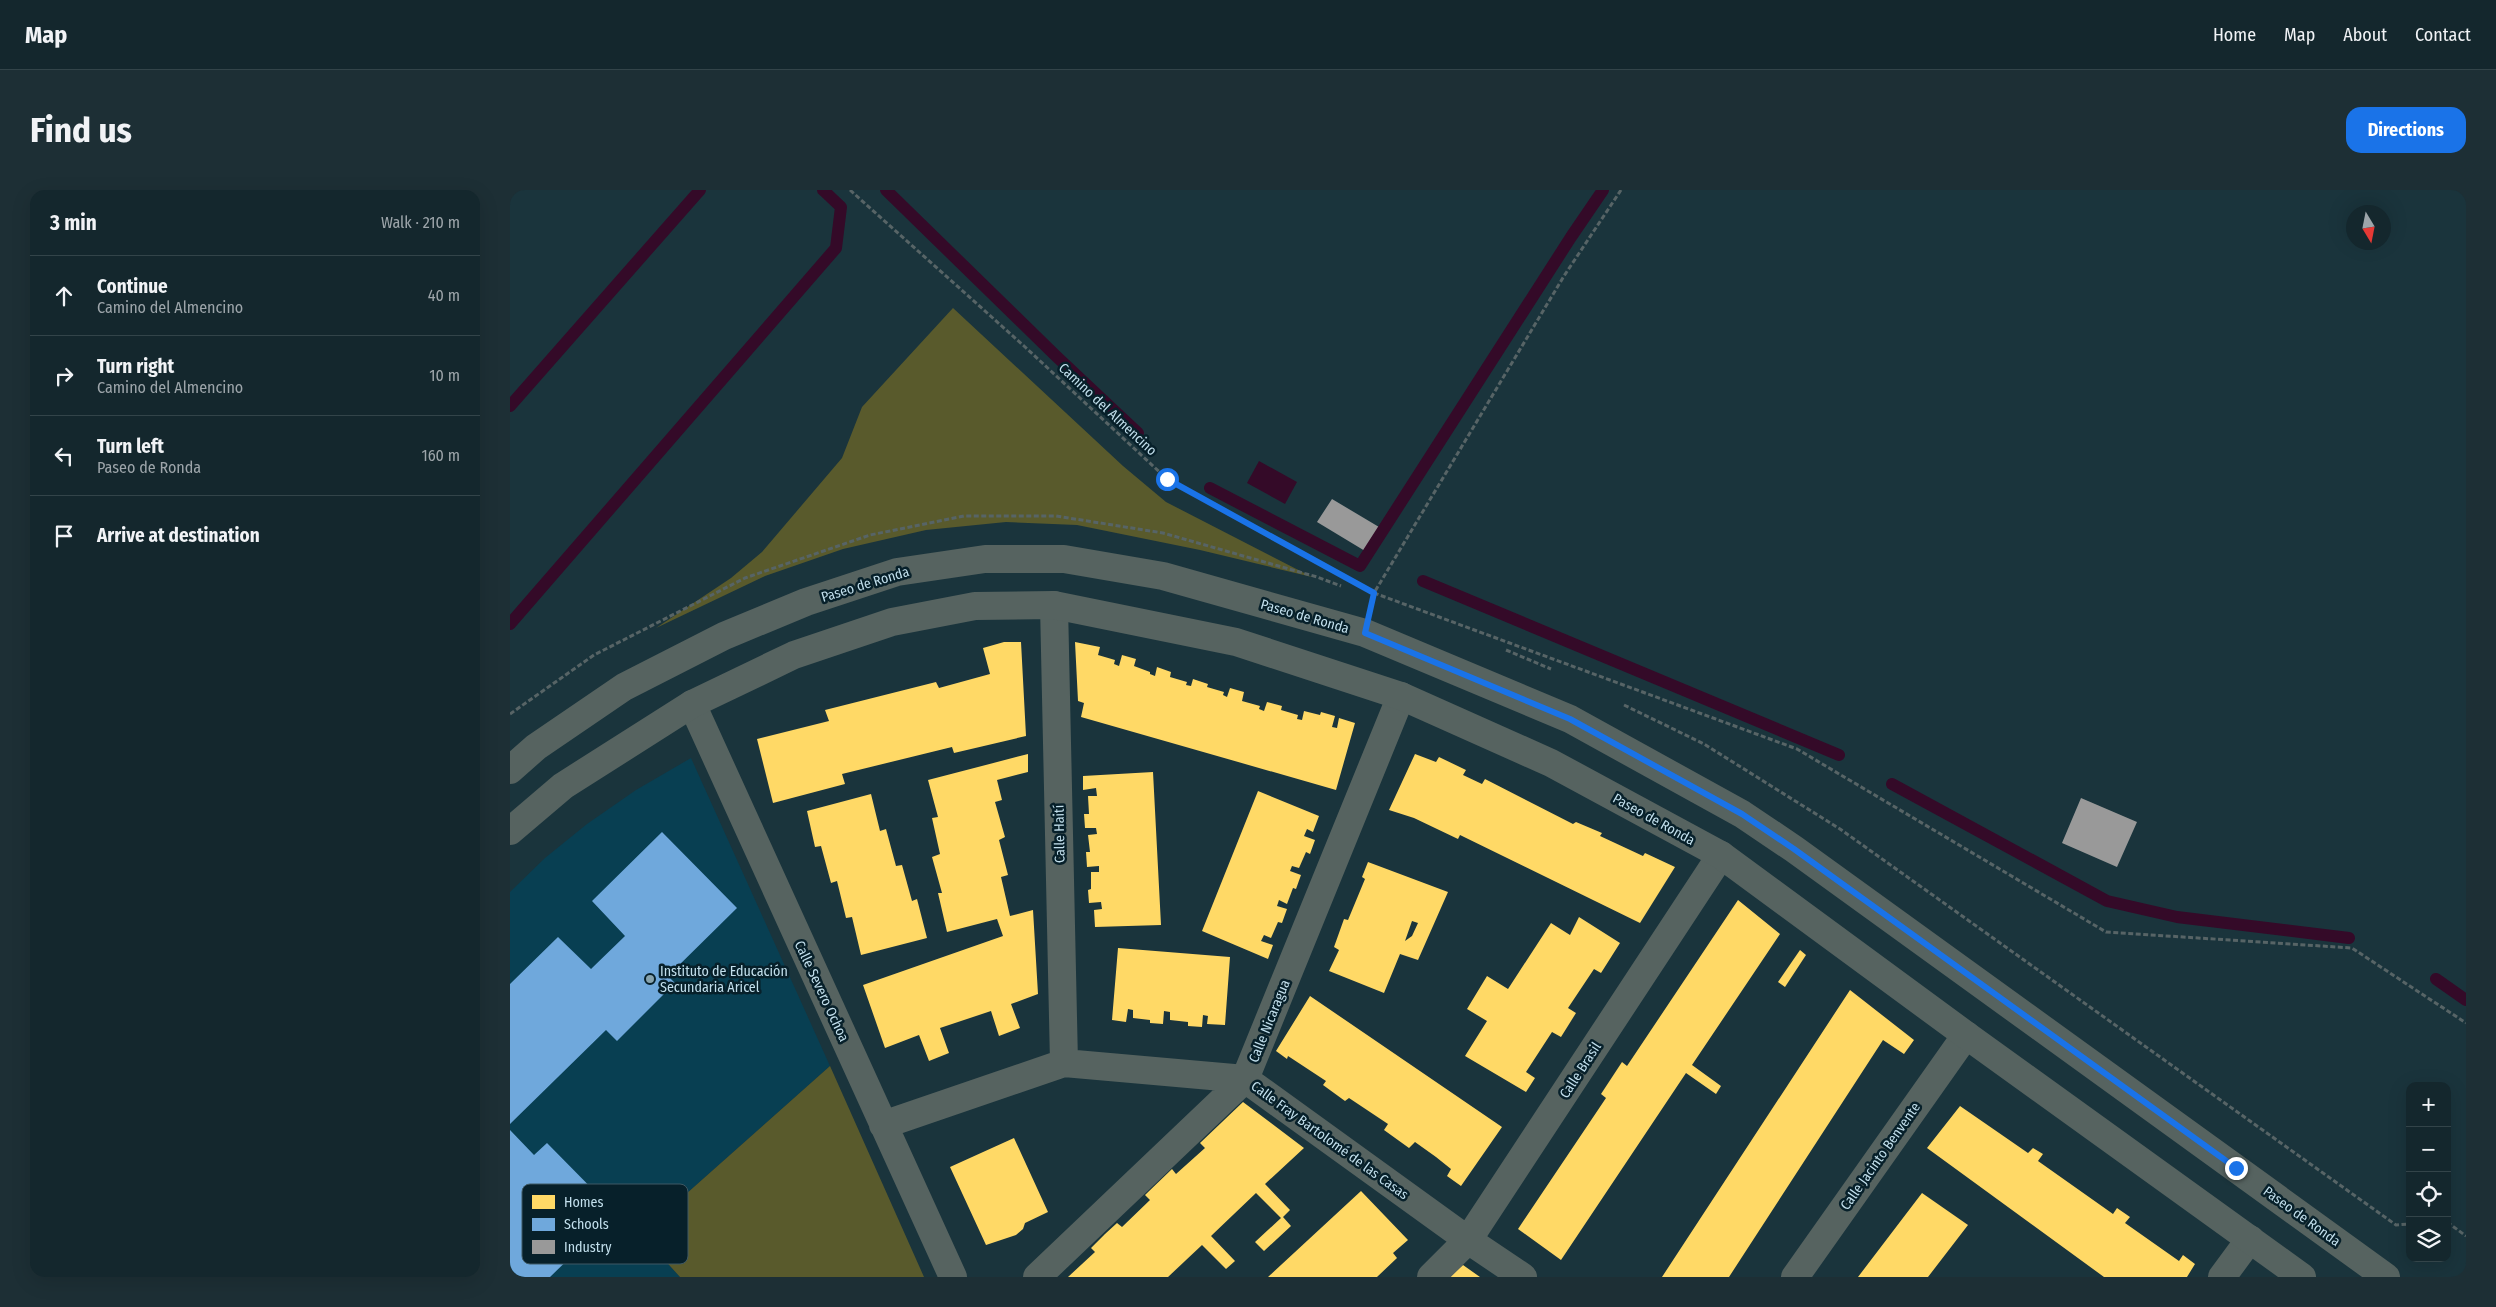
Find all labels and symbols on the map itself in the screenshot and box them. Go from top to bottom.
north arrow [2346,205,2391,250]
street label: Camino del Almencino [1055,360,1160,459]
route start [1156,468,1179,491]
street label: Paseo de Ronda [819,563,911,606]
street label: Paseo de Ronda [1259,596,1351,637]
street label: Paseo de Ronda [1610,790,1698,849]
street label: Calle Haití [1050,804,1069,863]
street label: Calle Severo Ochoa [791,938,852,1045]
place label: Instituto de Educación Secundaria Aricel [660,963,788,996]
marker: Instituto de Educación Secundaria Aricel [644,973,656,985]
street label: Calle Nicaragua [1245,977,1294,1065]
street label: Calle Brasil [1556,1039,1605,1101]
street label: Calle Fray Bartolomé de las Casas [1248,1078,1412,1203]
street label: Calle Jacinto Benvente [1837,1099,1924,1213]
route end [2225,1157,2248,1180]
street label: Paseo de Ronda [2260,1183,2344,1250]
legend [522,1184,688,1264]
text: Homes [564,1194,604,1211]
text: Schools [564,1216,609,1233]
text: Industry [564,1239,612,1256]

